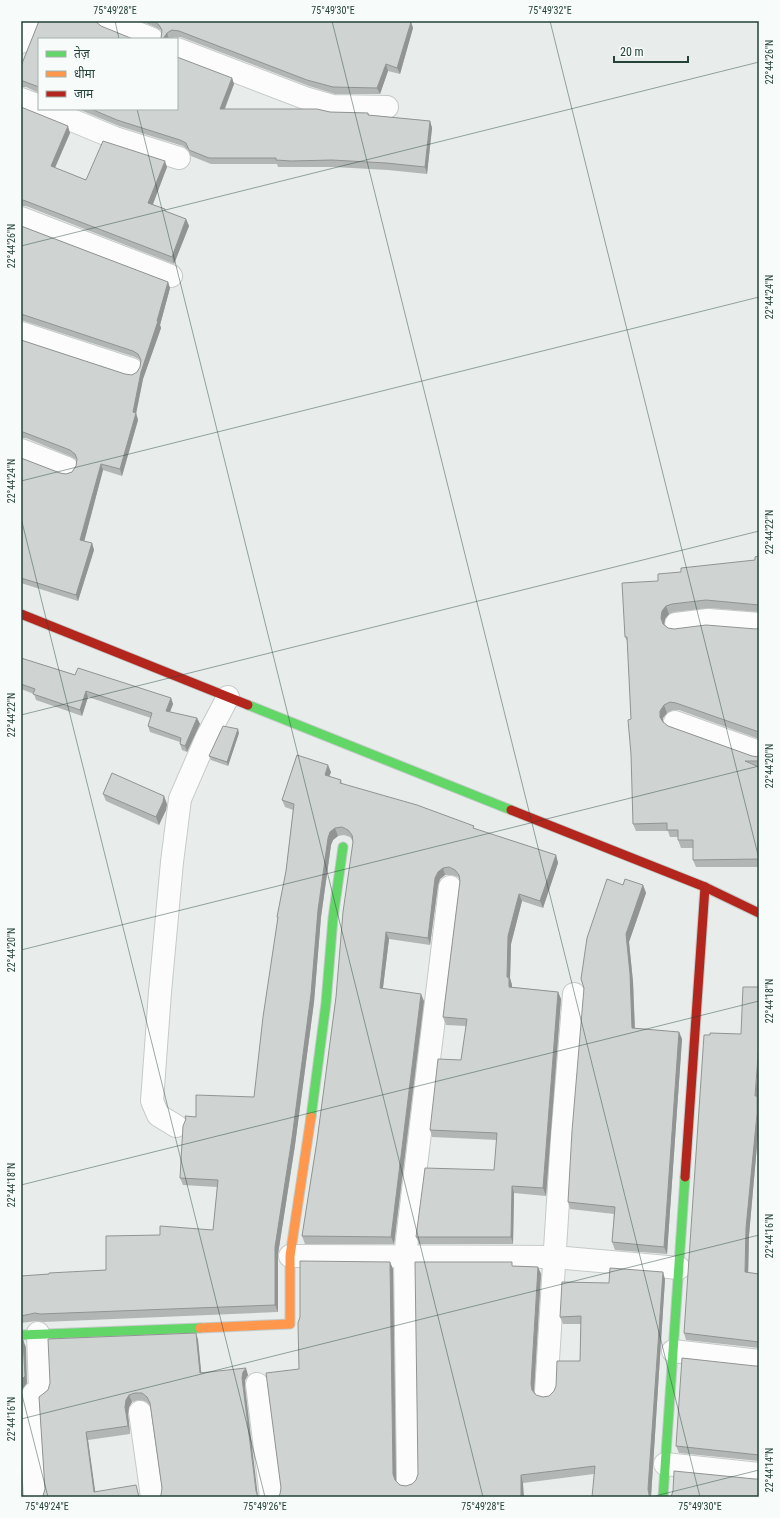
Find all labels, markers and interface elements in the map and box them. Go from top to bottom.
text: 75°49'28"E [93,5,137,16]
text: 75°49'30"E [311,5,355,16]
text: 75°49'32"E [528,5,572,16]
legend [38,38,178,110]
scale bar [614,38,688,64]
text: 22°44'26"N [764,40,775,84]
text: 20 m [620,45,644,59]
text: तेज़ [74,46,91,61]
text: धीमा [74,66,96,81]
text: जाम [74,87,94,101]
text: 22°44'26"N [6,224,17,268]
text: 22°44'24"N [764,275,775,319]
text: 22°44'24"N [6,459,17,503]
text: 22°44'22"N [764,510,775,554]
text: 22°44'22"N [6,693,17,737]
text: 22°44'20"N [764,744,775,788]
text: 22°44'20"N [6,928,17,972]
text: 22°44'18"N [764,979,775,1023]
text: 22°44'18"N [6,1163,17,1207]
text: 22°44'16"N [764,1214,775,1258]
text: 22°44'16"N [6,1397,17,1441]
text: 22°44'14"N [764,1448,775,1492]
text: 75°49'24"E [25,1501,69,1512]
text: 75°49'26"E [243,1501,287,1512]
text: 75°49'28"E [461,1501,505,1512]
text: 75°49'30"E [678,1501,722,1512]

